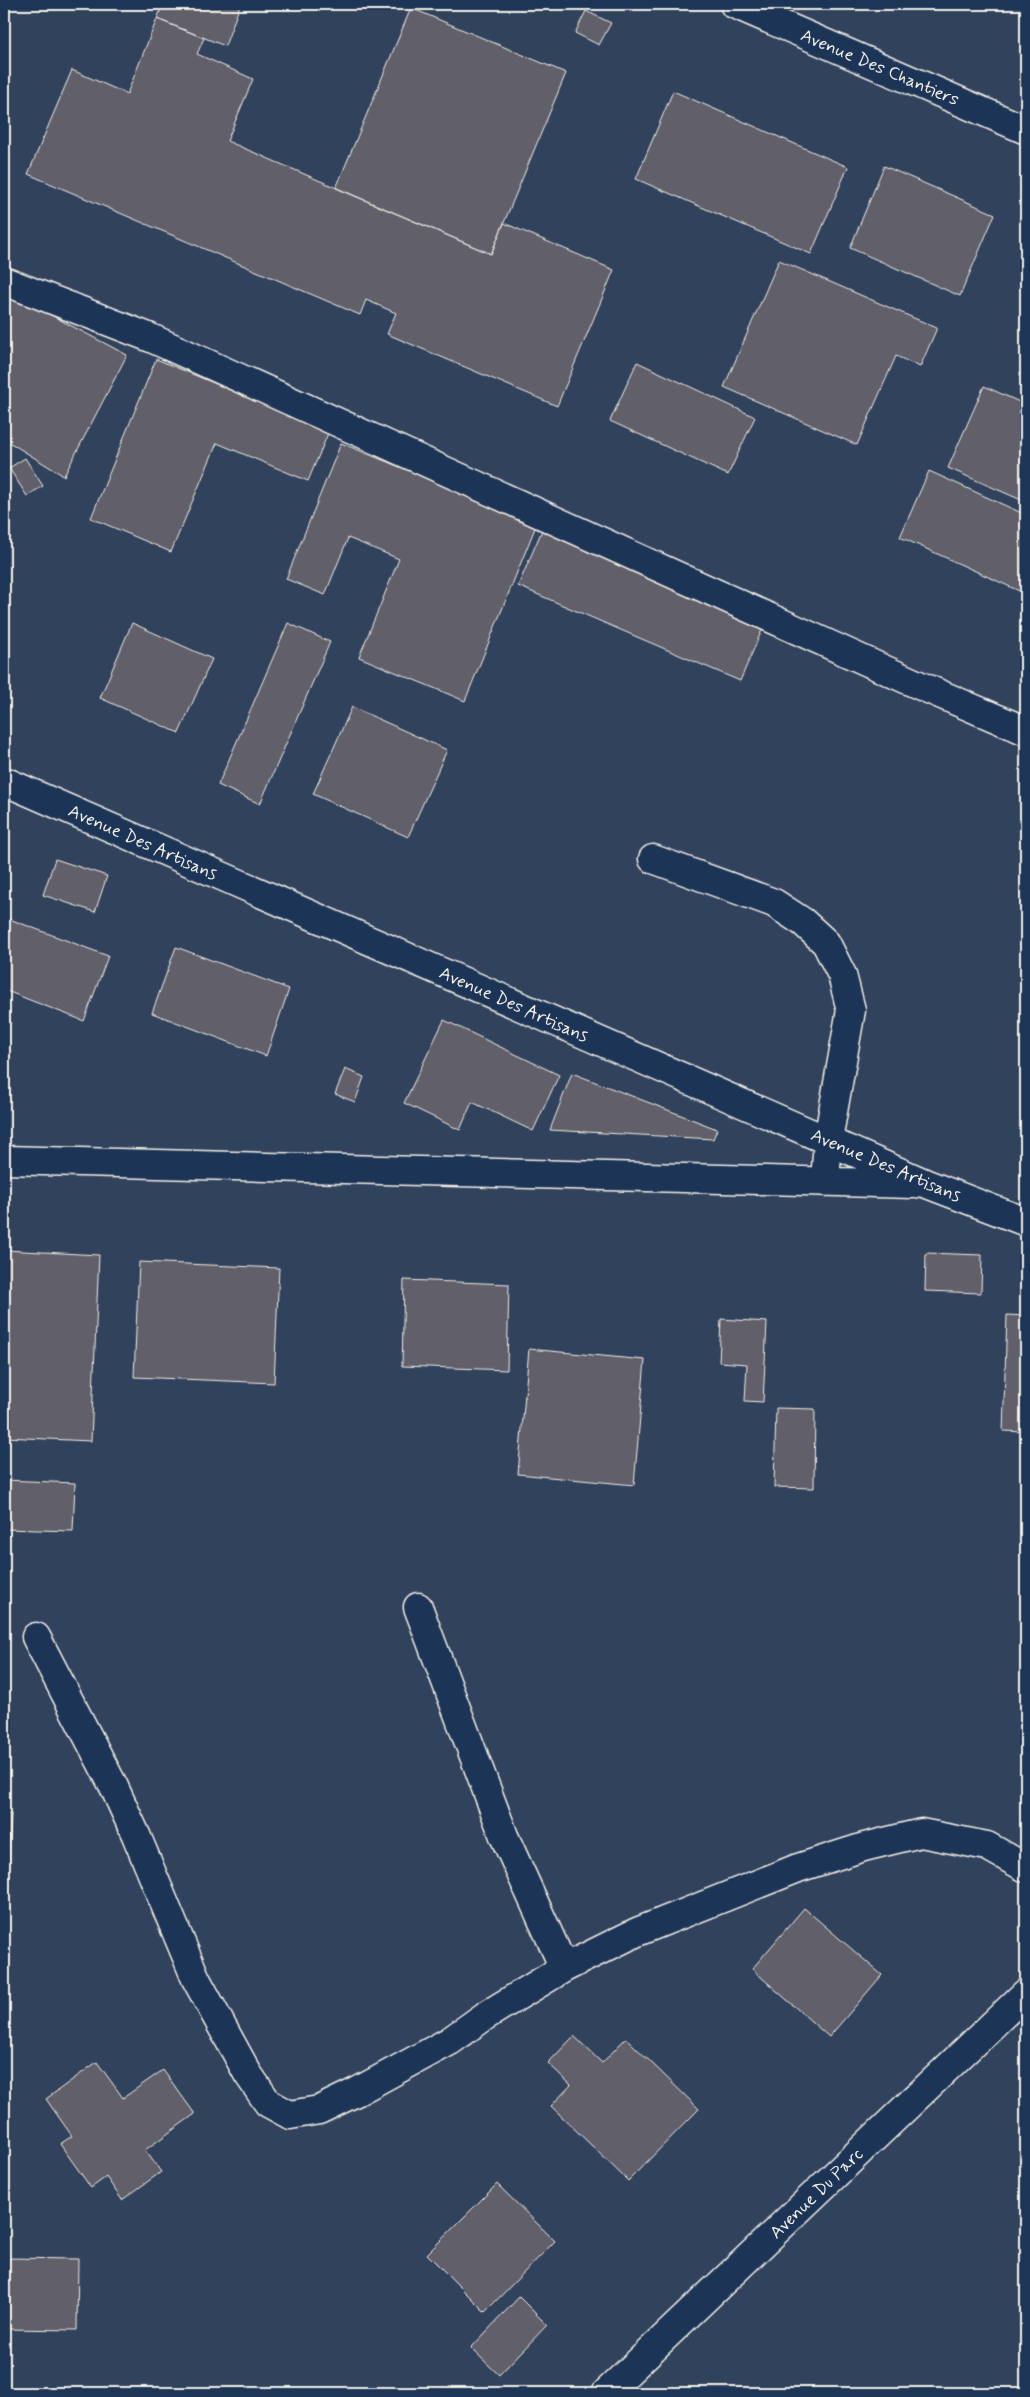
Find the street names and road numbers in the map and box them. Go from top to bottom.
street label: Avenue Des Chantiers [797,24,963,112]
street label: Avenue Des Artisans [64,799,221,887]
street label: Avenue Des Artisans [435,961,592,1049]
street label: Avenue Des Artisans [807,1123,964,1208]
street label: Avenue Du Parc [765,2143,869,2244]

